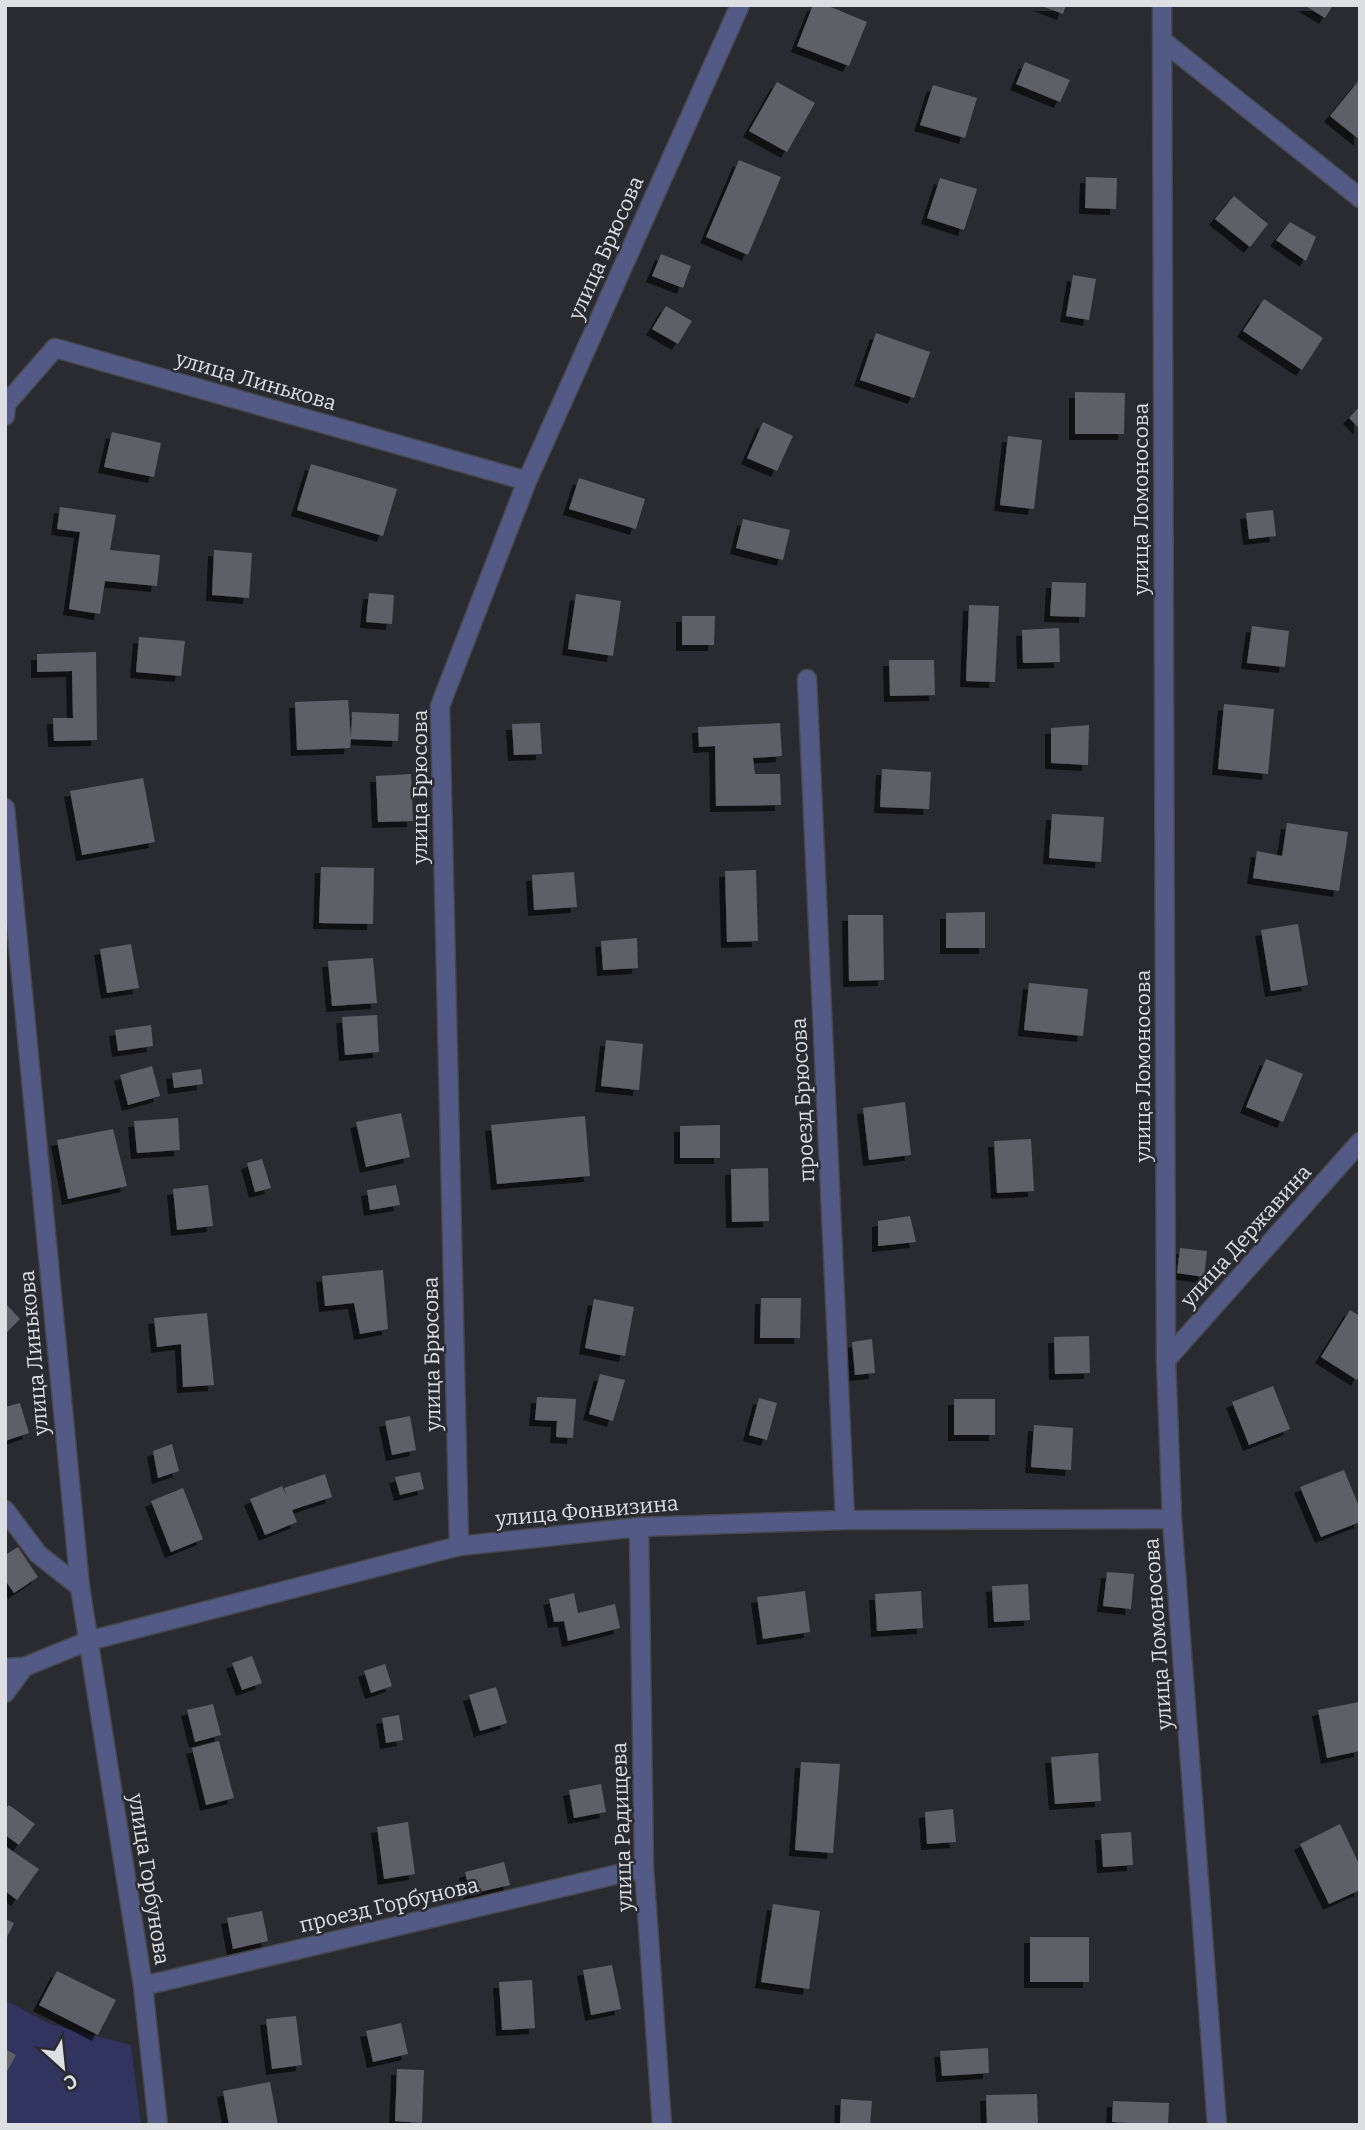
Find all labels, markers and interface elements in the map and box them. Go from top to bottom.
street label: улица Брюсова [562,172,650,325]
street label: улица Линькова [172,345,340,417]
street label: улица Ломоносова [1128,402,1154,596]
street label: улица Брюсова [407,709,433,865]
street label: улица Ломоносова [1130,969,1156,1163]
street label: проезд Брюсова [786,1017,820,1183]
street label: улица Державина [1174,1159,1317,1314]
street label: улица Линькова [14,1269,54,1438]
street label: улица Брюсова [418,1276,446,1432]
street label: улица Фонвизина [493,1490,680,1532]
street label: улица Ломоносова [1138,1537,1178,1732]
street label: улица Радищева [606,1741,638,1913]
street label: улица Горбунова [122,1791,175,1967]
street label: проезд Горбунова [297,1872,482,1938]
north arrow [28,2032,98,2102]
text: С [60,2069,81,2095]

